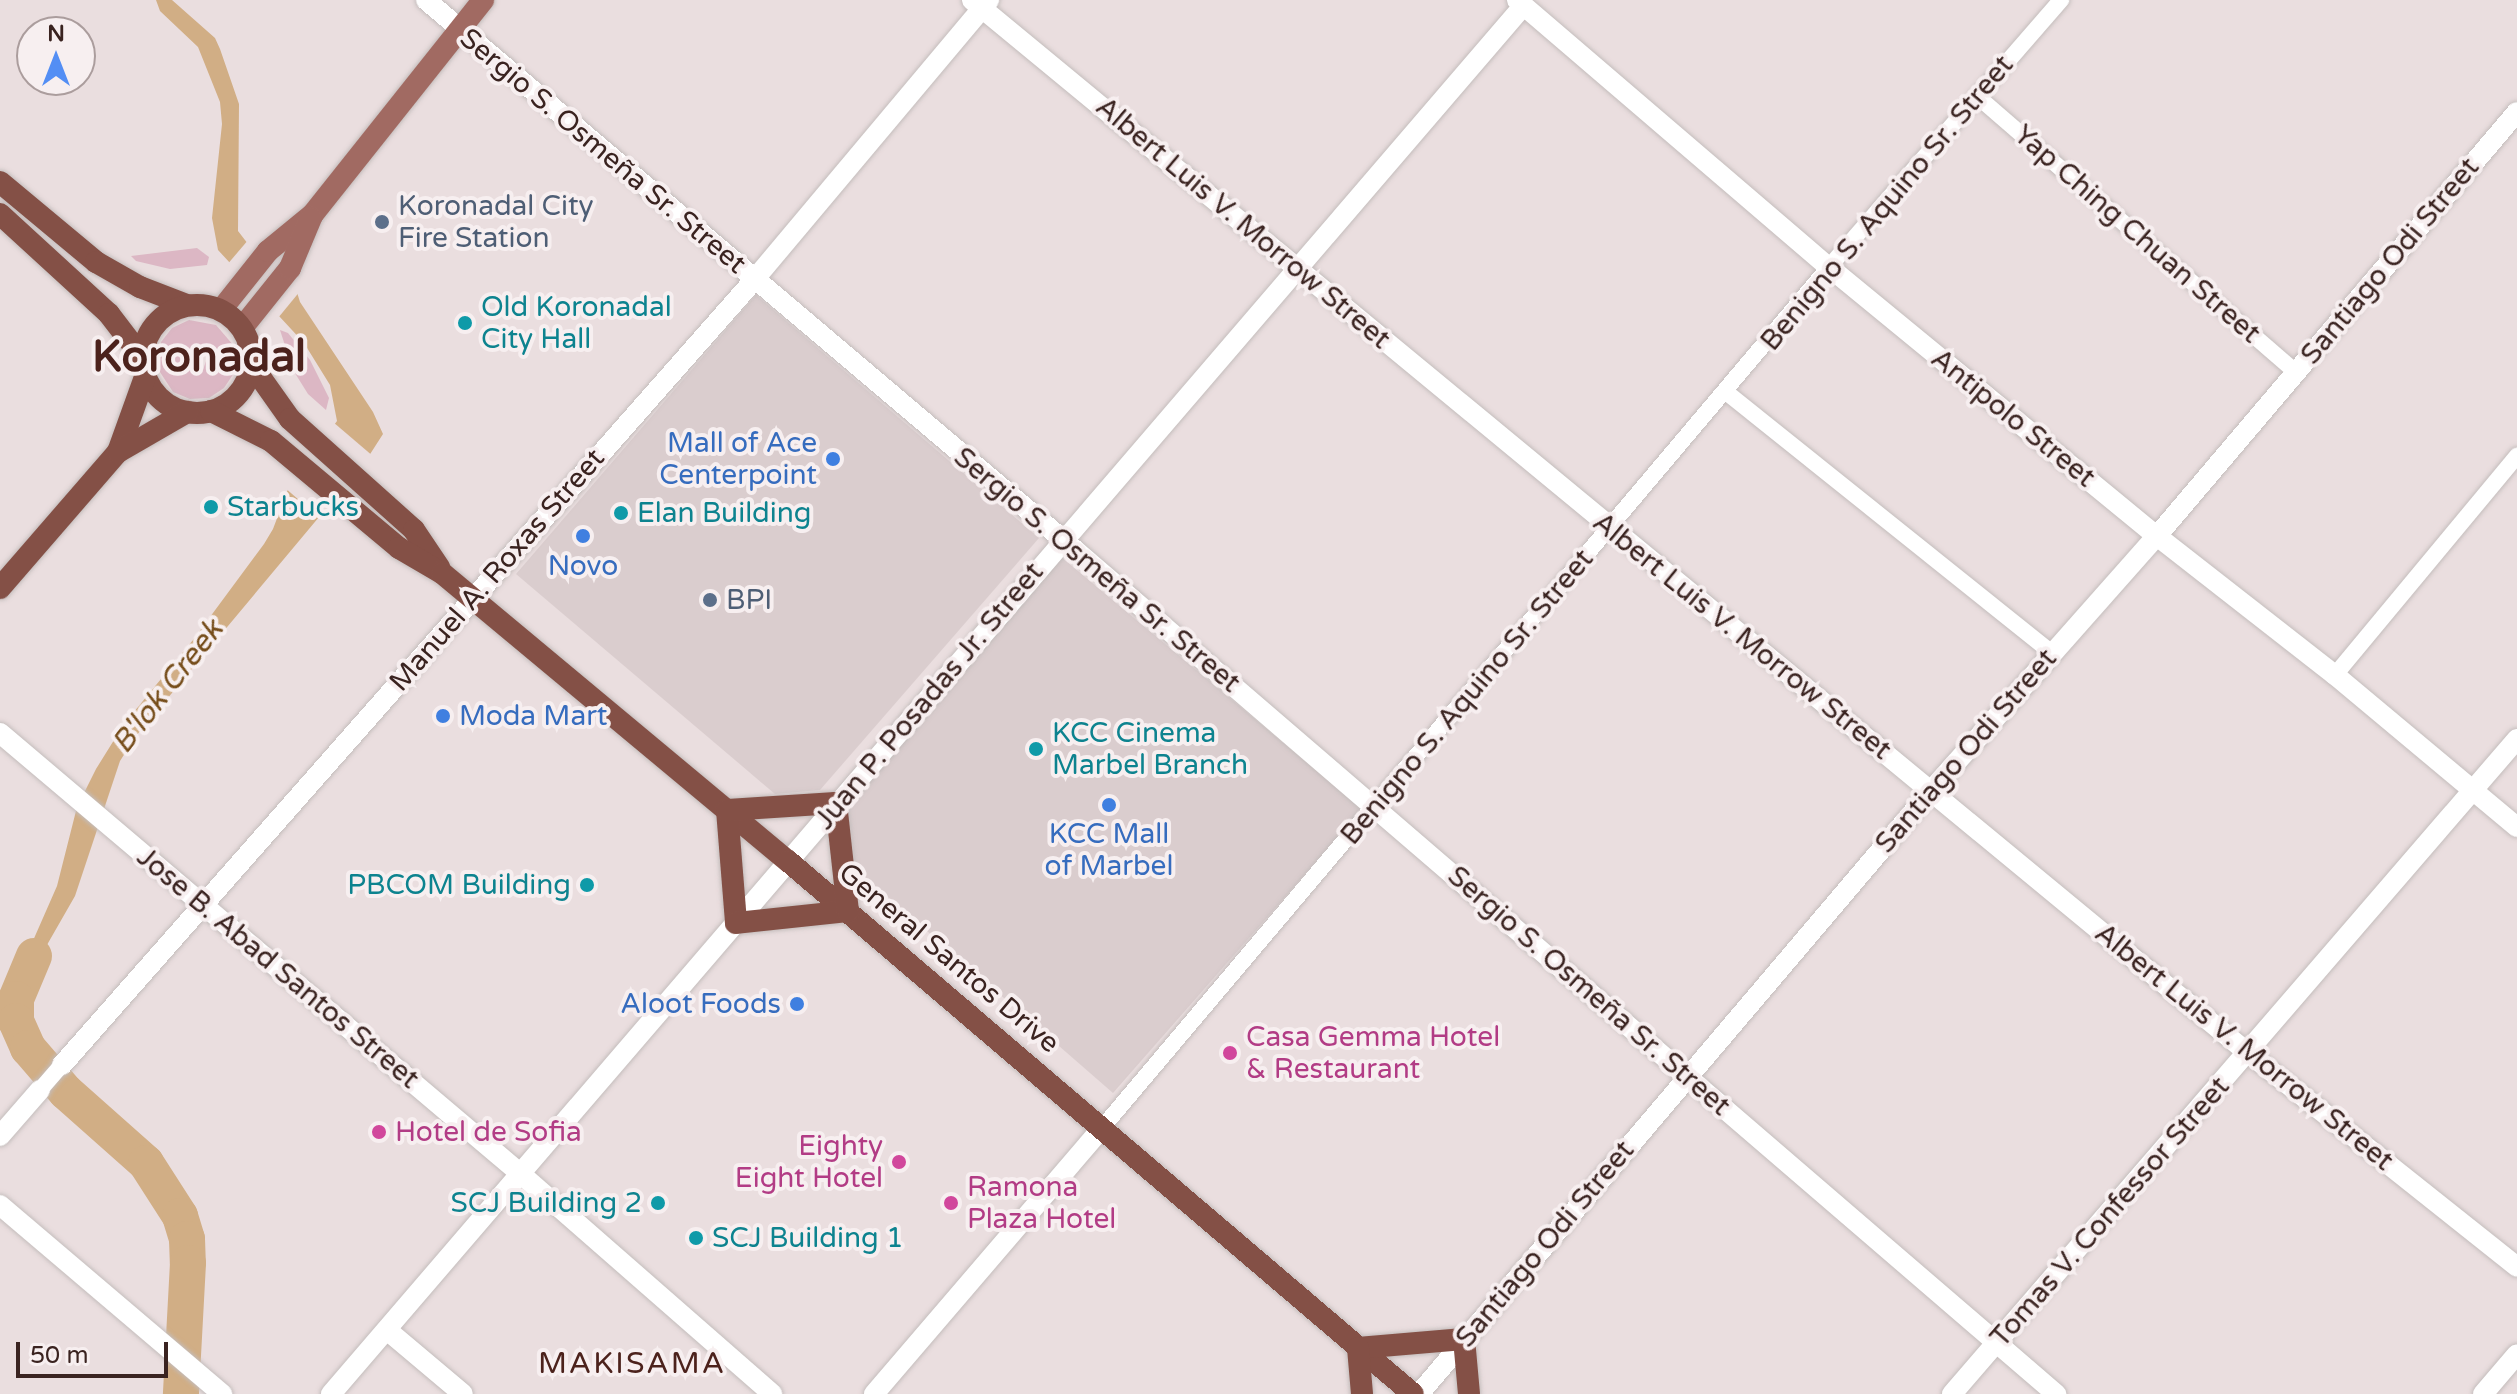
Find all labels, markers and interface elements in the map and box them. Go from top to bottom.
north arrow [16,16,96,96]
text: N [47,21,65,47]
street label: Sergio S. Osmeña Sr. Street [453,21,753,281]
street label: Benigno S. Aquino Sr. Street [1754,49,2020,357]
street label: Albert Luis V. Morrow Street [1089,90,1397,356]
street label: Yap Ching Chuan Street [2007,118,2267,350]
street label: Santiago Odi Street [2294,151,2486,371]
place label: Koronadal City Fire Station [398,189,594,255]
marker: Koronadal City Fire Station [373,213,391,231]
place label: Old Koronadal City Hall [481,290,672,356]
marker: Old Koronadal City Hall [456,314,474,332]
district label: Koronadal [92,332,306,384]
street label: Antipolo Street [1924,342,2102,494]
place label: Mall of Ace Centerpoint [659,426,817,492]
street label: Sergio S. Osmeña Sr. Street [947,440,1247,700]
street label: Manuel A. Roxas Street [382,442,612,698]
marker: Mall of Ace Centerpoint [824,450,842,468]
place label: Starbucks [227,490,359,524]
place label: Elan Building [637,496,811,530]
marker: Starbucks [202,498,220,516]
marker: Elan Building [612,504,630,522]
street label: Albert Luis V. Morrow Street [1586,505,1898,767]
marker: Novo [574,527,592,545]
street label: Benigno S. Aquino Sr. Street [1334,543,1600,851]
place label: Novo [548,549,618,583]
street label: Juan P. Posadas Jr. Street [808,556,1050,836]
place label: BPI [726,583,772,617]
marker: BPI [701,591,719,609]
water label: B'lok Creek [105,613,231,761]
street label: Santiago Odi Street [1868,642,2064,860]
place label: Moda Mart [459,699,608,733]
marker: Moda Mart [434,707,452,725]
place label: KCC Cinema Marbel Branch [1052,716,1248,782]
marker: KCC Cinema Marbel Branch [1027,740,1045,758]
marker: KCC Mall of Marbel [1100,796,1118,814]
place label: KCC Mall of Marbel [1045,817,1173,883]
street label: Jose B. Abad Santos Street [130,840,426,1096]
street label: General Santos Drive [832,856,1066,1060]
street label: Sergio S. Osmeña Sr. Street [1441,859,1737,1123]
place label: PBCOM Building [347,868,571,902]
marker: PBCOM Building [578,876,596,894]
street label: Albert Luis V. Morrow Street [2088,916,2400,1178]
place label: Aloot Foods [620,987,781,1021]
marker: Aloot Foods [788,995,806,1013]
place label: Casa Gemma Hotel & Restaurant [1246,1020,1500,1086]
marker: Casa Gemma Hotel & Restaurant [1221,1044,1239,1062]
street label: Tomas V. Confessor Street [1983,1070,2237,1354]
place label: Hotel de Sofia [395,1115,582,1149]
marker: Hotel de Sofia [370,1123,388,1141]
place label: Eighty Eight Hotel [735,1129,883,1195]
street label: Santiago Odi Street [1449,1134,1641,1354]
marker: Eighty Eight Hotel [890,1153,908,1171]
place label: Ramona Plaza Hotel [967,1170,1116,1236]
place label: SCJ Building 2 [451,1186,642,1220]
marker: SCJ Building 2 [649,1194,667,1212]
marker: Ramona Plaza Hotel [942,1194,960,1212]
place label: SCJ Building 1 [712,1221,903,1255]
marker: SCJ Building 1 [687,1229,705,1247]
scale bar [20,1326,172,1376]
text: 50 m [30,1341,88,1370]
district label: MAKISAMA [538,1346,726,1382]

